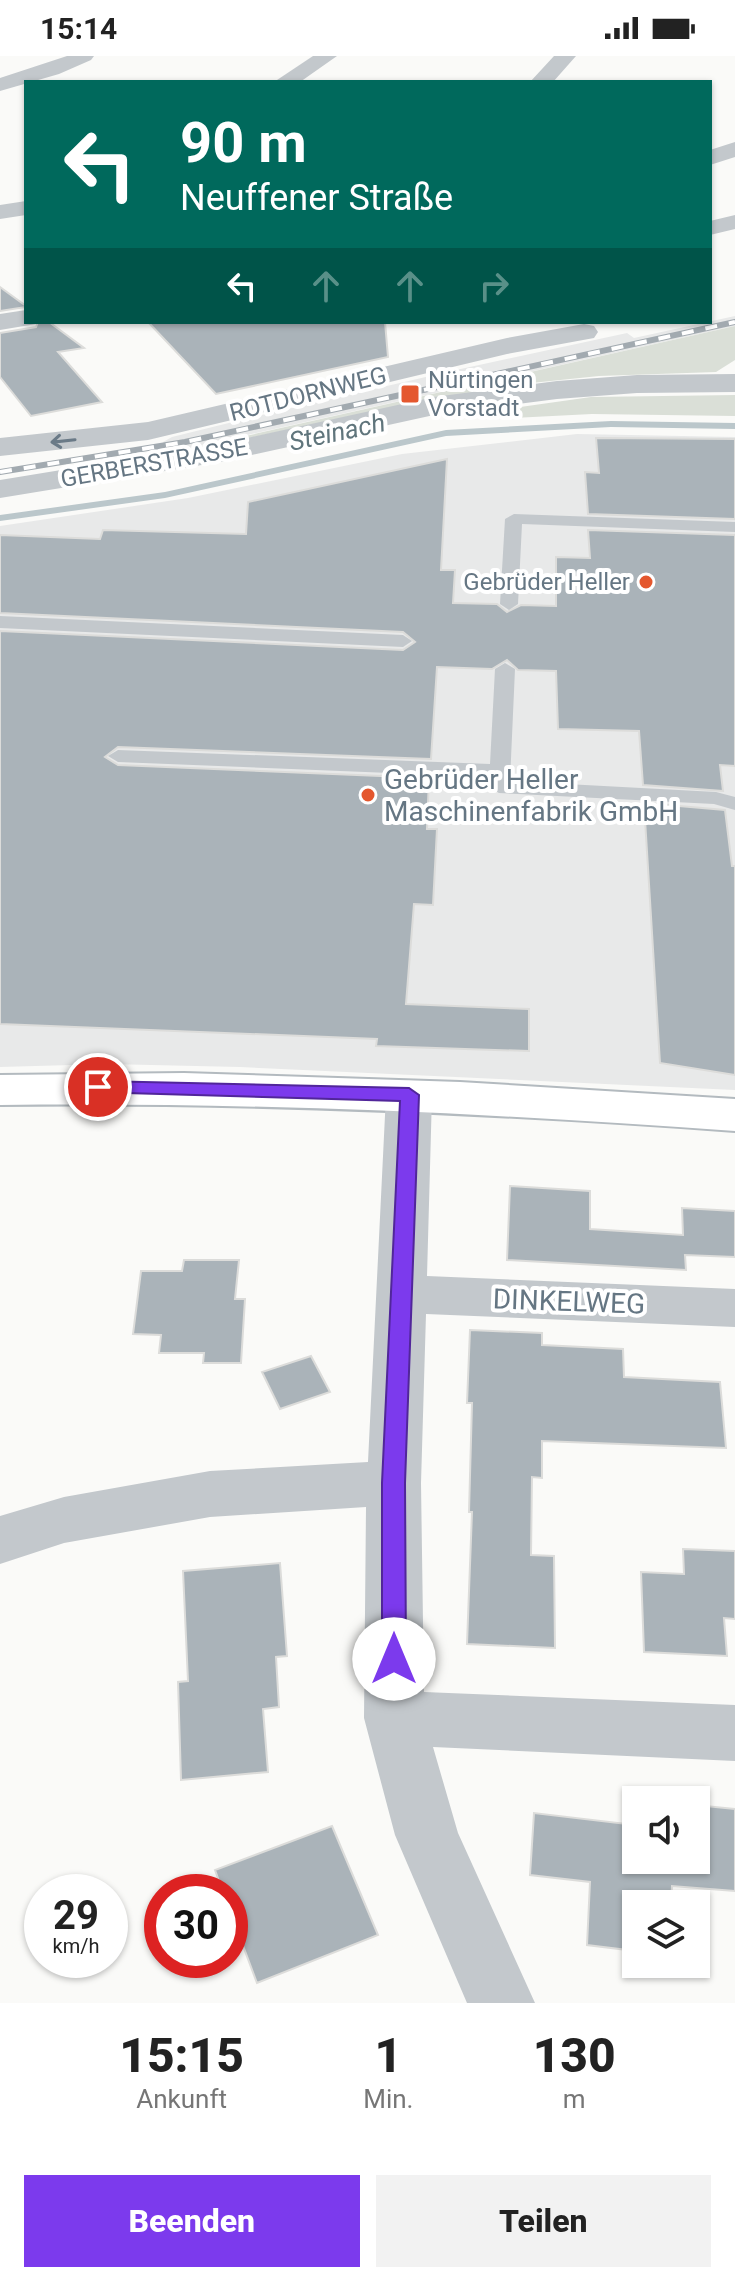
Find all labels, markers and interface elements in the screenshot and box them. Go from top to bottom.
text: 15:14 [40,11,117,46]
text: 90 m [180,110,307,176]
icon: left [48,112,152,216]
text: Neuffener Straße [180,177,453,219]
icon: left [220,264,264,308]
icon: ahead [304,264,348,308]
icon: ahead [388,264,432,308]
icon: right [472,264,516,308]
street label: ROTDORNWEG [227,361,389,427]
place label: Nürtingen Vorstadt [428,366,533,422]
marker: Nürtingen Vorstadt [399,383,421,405]
water label: Steinach [286,407,388,457]
one-way arrow [50,433,76,448]
street label: GERBERSTRASSE [58,433,250,493]
place label: Gebrüder Heller [463,568,630,596]
marker: Gebrüder Heller [637,573,655,591]
place label: Gebrüder Heller Maschinenfabrik GmbH [384,763,678,828]
marker: Gebrüder Heller Maschinenfabrik GmbH [359,786,377,804]
pin [64,1053,132,1121]
icon: arrive [76,1065,120,1109]
street label: DINKELWEG [492,1282,646,1321]
position arrow [352,1617,436,1701]
map controls [622,1786,710,1978]
button: sound [622,1786,710,1874]
speed limit sign: 30 [144,1874,248,1978]
button: layers [622,1890,710,1978]
text: 29 [53,1892,99,1939]
text: km/h [53,1934,99,1958]
text: 15:15 [119,2027,244,2084]
text: 1 [374,2027,402,2084]
text: 130 [533,2027,616,2084]
text: Ankunft [136,2084,227,2114]
text: Min. [363,2084,413,2114]
text: m [563,2084,586,2114]
button: Beenden [24,2175,360,2267]
button: Teilen [376,2175,711,2267]

